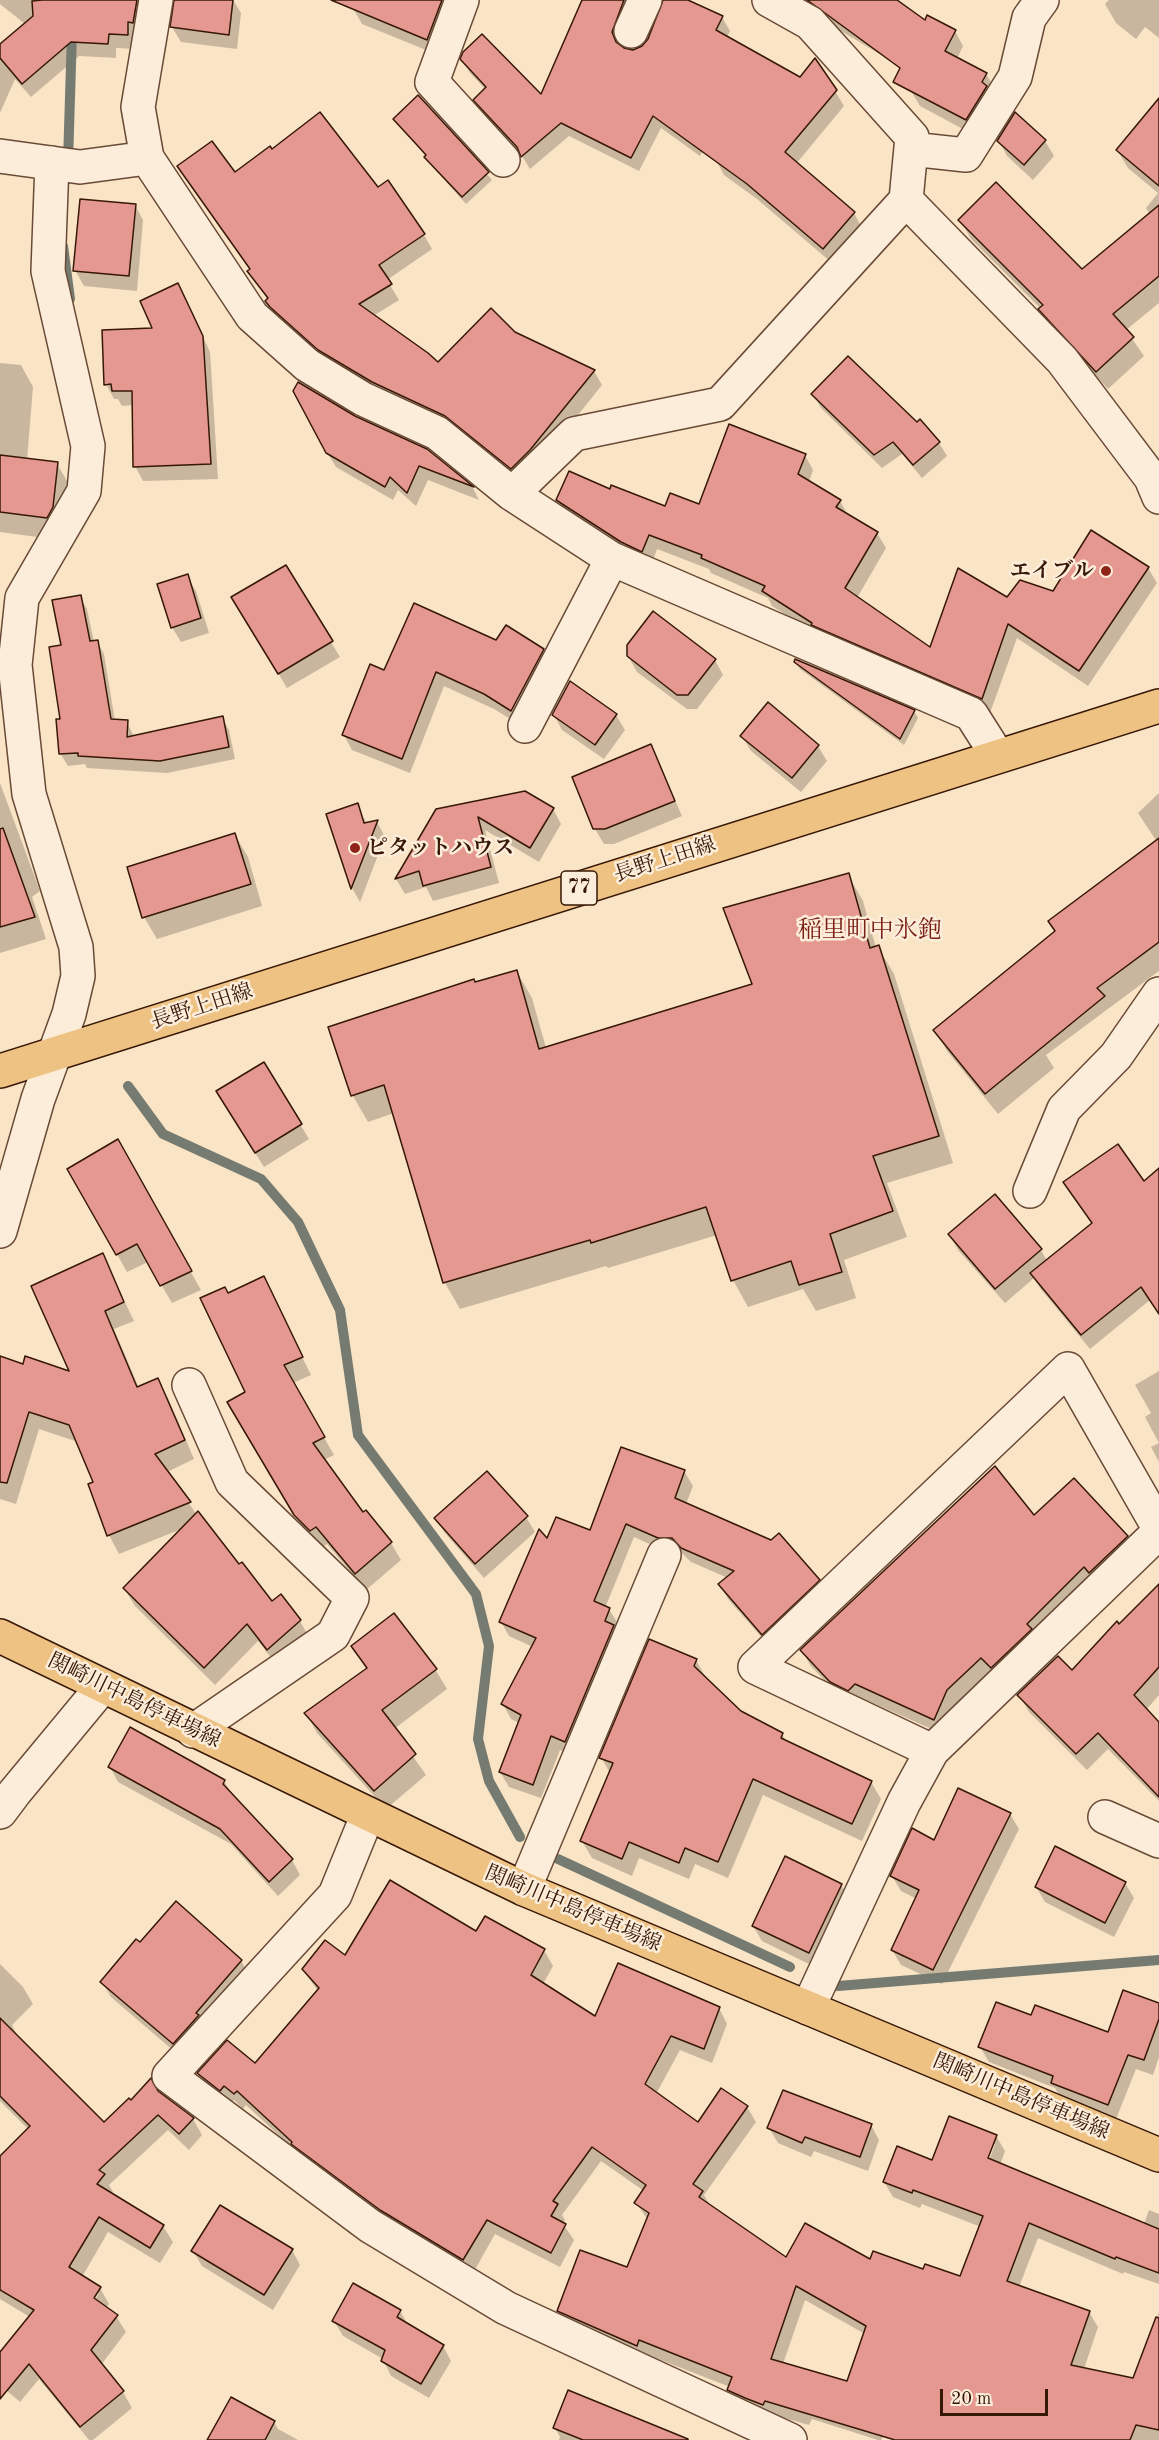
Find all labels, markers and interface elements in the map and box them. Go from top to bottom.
place label: エイブル [1010,558,1094,584]
marker: エイブル [1099,564,1113,578]
street label: 長野上田線 [611,832,719,888]
place label: ピタットハウス [367,835,514,861]
marker: ピタットハウス [348,841,362,855]
road number: 77 [561,871,597,905]
district label: 稲里町中氷鉋 [798,917,942,945]
street label: 長野上田線 [148,979,256,1035]
street label: 関崎川中島停車場線 [44,1648,224,1754]
street label: 関崎川中島停車場線 [481,1860,665,1958]
street label: 関崎川中島停車場線 [929,2048,1113,2146]
scale bar [943,2377,1051,2415]
text: 20 m [951,2390,991,2408]

